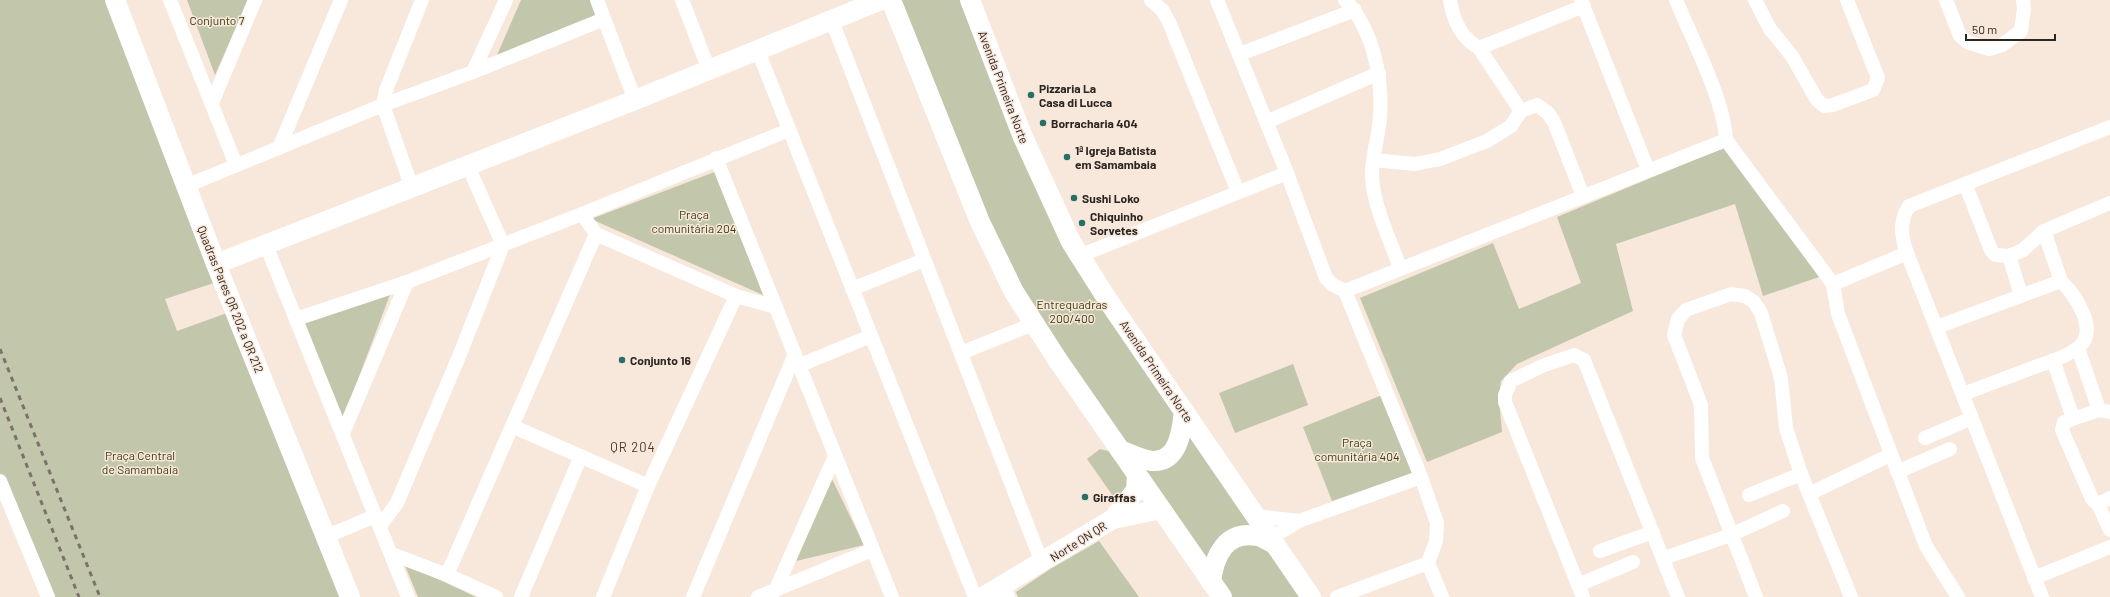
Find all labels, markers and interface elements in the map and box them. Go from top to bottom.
park label: Conjunto 7 [190,13,245,27]
scale bar [1966,16,2055,42]
text: 50 m [1972,22,1997,36]
street label: Avenida Primeira Norte [976,29,1032,145]
place label: Pizzaria La Casa di Lucca [1039,81,1112,109]
marker: Pizzaria La Casa di Lucca [1026,90,1036,100]
place label: Borracharia 404 [1051,116,1138,130]
marker: Borracharia 404 [1038,118,1048,128]
place label: 1ª Igreja Batista em Samambaia [1075,143,1156,171]
marker: 1ª Igreja Batista em Samambaia [1062,152,1072,162]
place label: Sushi Loko [1082,191,1140,205]
marker: Sushi Loko [1069,193,1079,203]
park label: Praça comunitária 204 [652,207,736,235]
place label: Chiquinho Sorvetes [1090,209,1143,237]
marker: Chiquinho Sorvetes [1077,218,1087,228]
street label: Quadras Pares QR 202 a QR 212 [195,223,267,375]
park label: Entrequadras 200/400 [1037,297,1108,325]
street label: Avenida Primeira Norte [1118,317,1196,425]
place label: Conjunto 16 [630,353,691,367]
marker: Conjunto 16 [617,355,627,365]
park label: Praça comunitária 404 [1314,435,1400,463]
district label: QR 204 [610,439,656,455]
park label: Praça Central de Samambaia [102,448,178,476]
place label: Giraffas [1093,490,1136,504]
marker: Giraffas [1080,492,1090,502]
street label: Norte QN QR [1047,518,1109,564]

